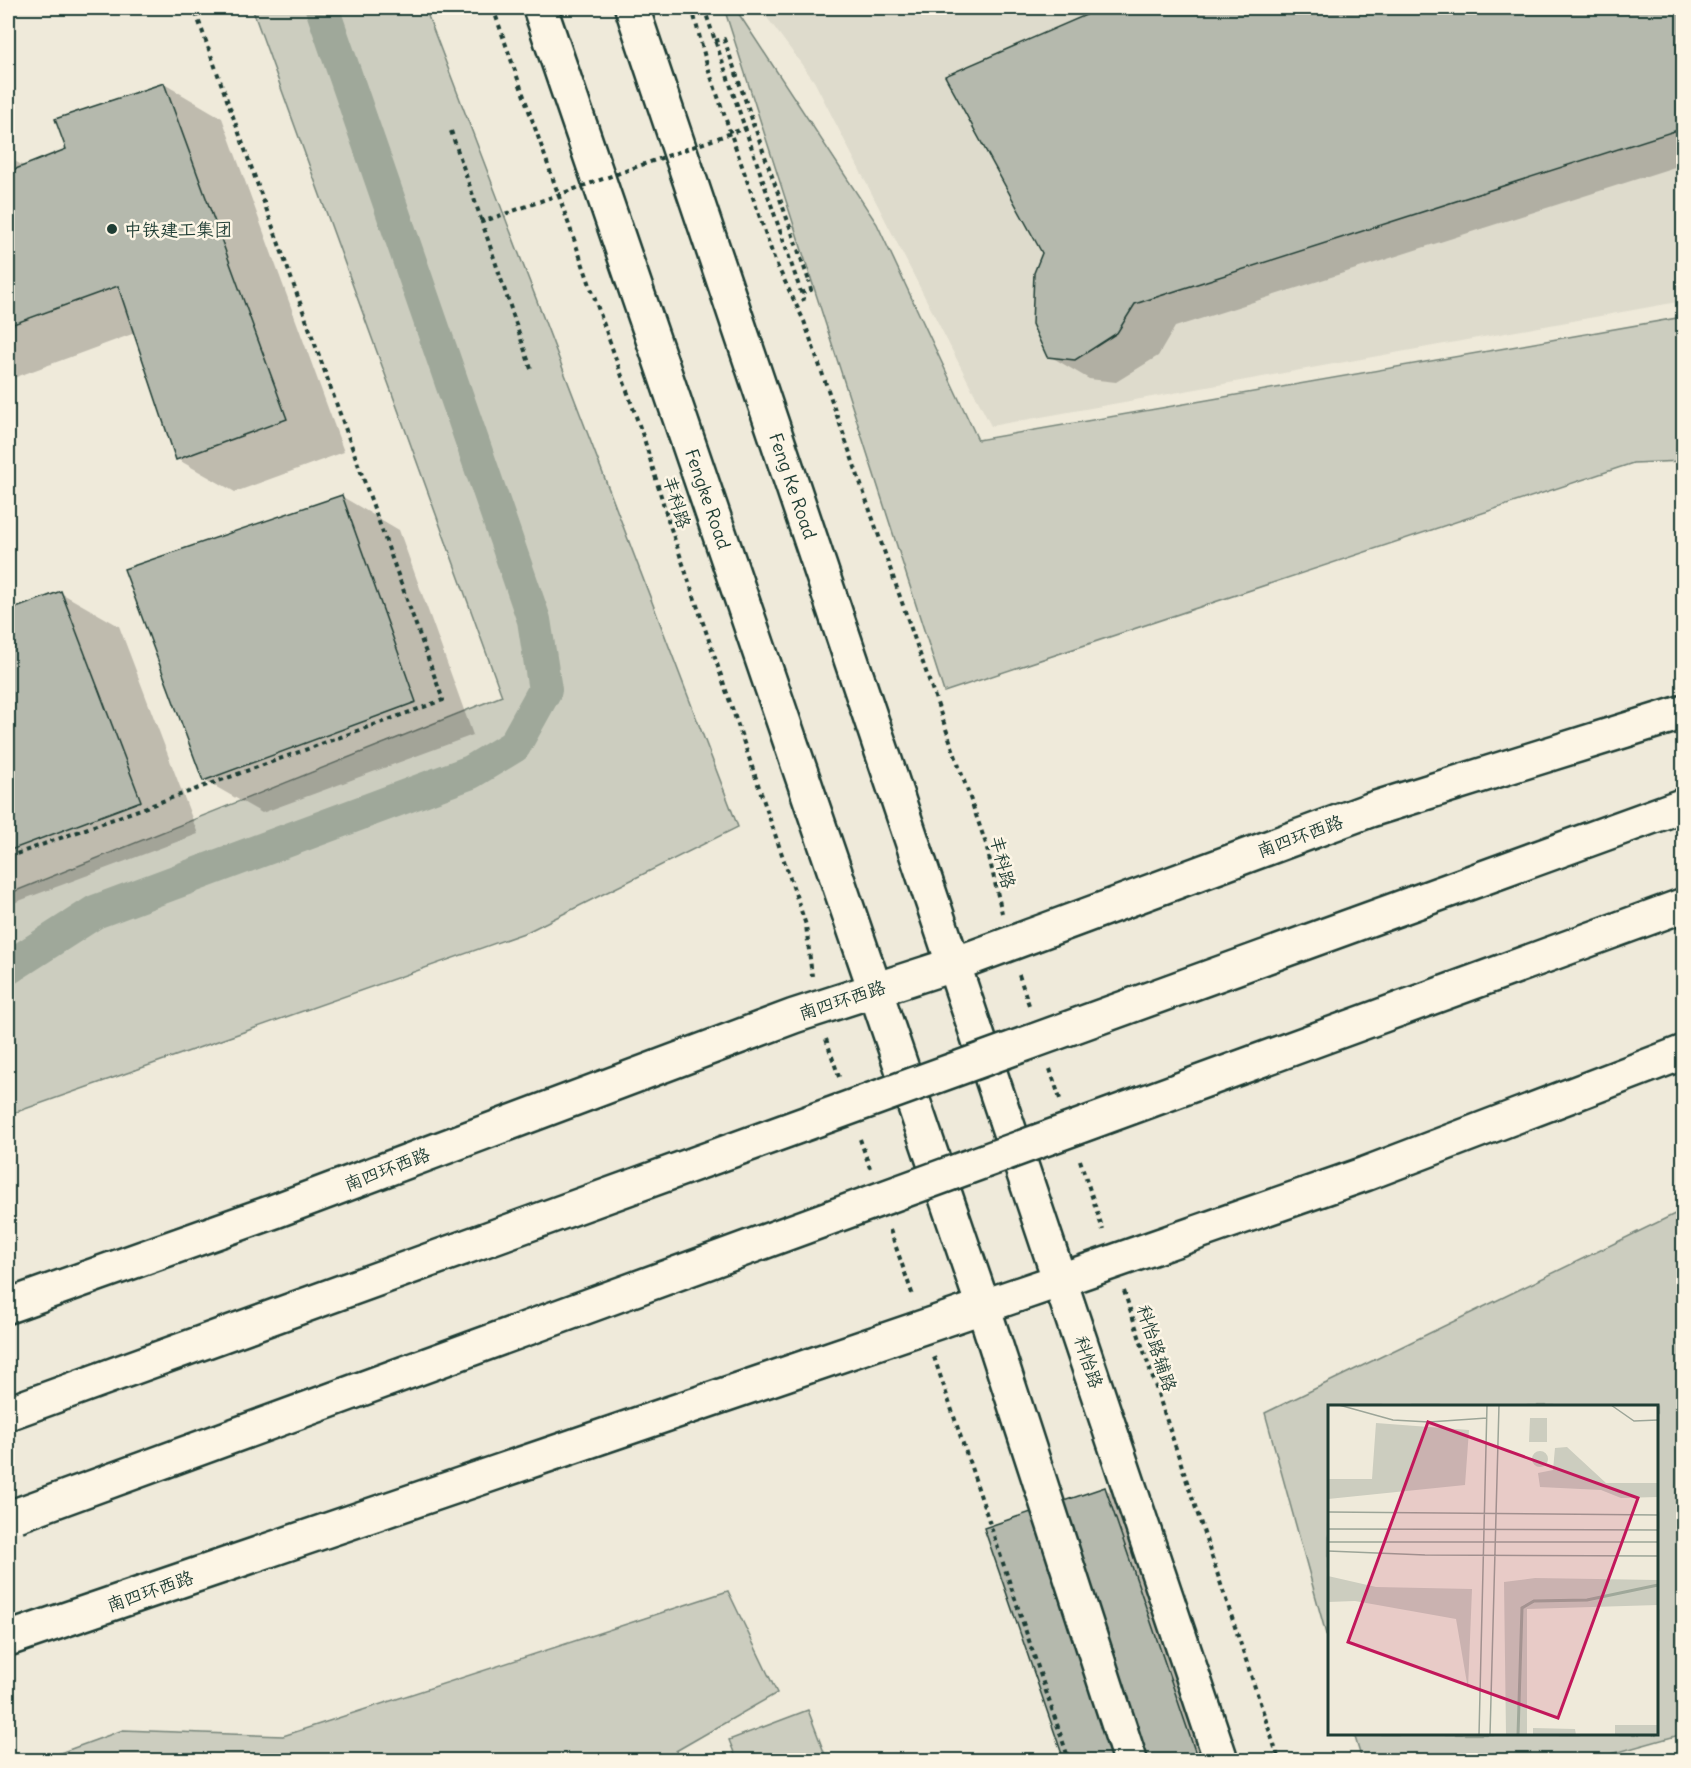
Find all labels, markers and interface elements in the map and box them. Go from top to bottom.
place label: 中铁建工集团 [124,218,232,241]
marker: 中铁建工集团 [105,222,119,236]
street label: Feng Ke Road [764,430,822,542]
street label: Fengke Road [680,446,736,553]
street label: 丰科路 [658,473,696,531]
street label: 南四环西路 [1254,810,1346,862]
street label: 丰科路 [985,833,1021,891]
street label: 南四环西路 [796,975,888,1025]
street label: 南四环西路 [341,1142,433,1196]
street label: 科怡路辅路 [1132,1302,1182,1394]
street label: 科怡路 [1070,1333,1108,1391]
inset map [1328,1405,1658,1735]
street label: 南四环西路 [104,1565,196,1617]

